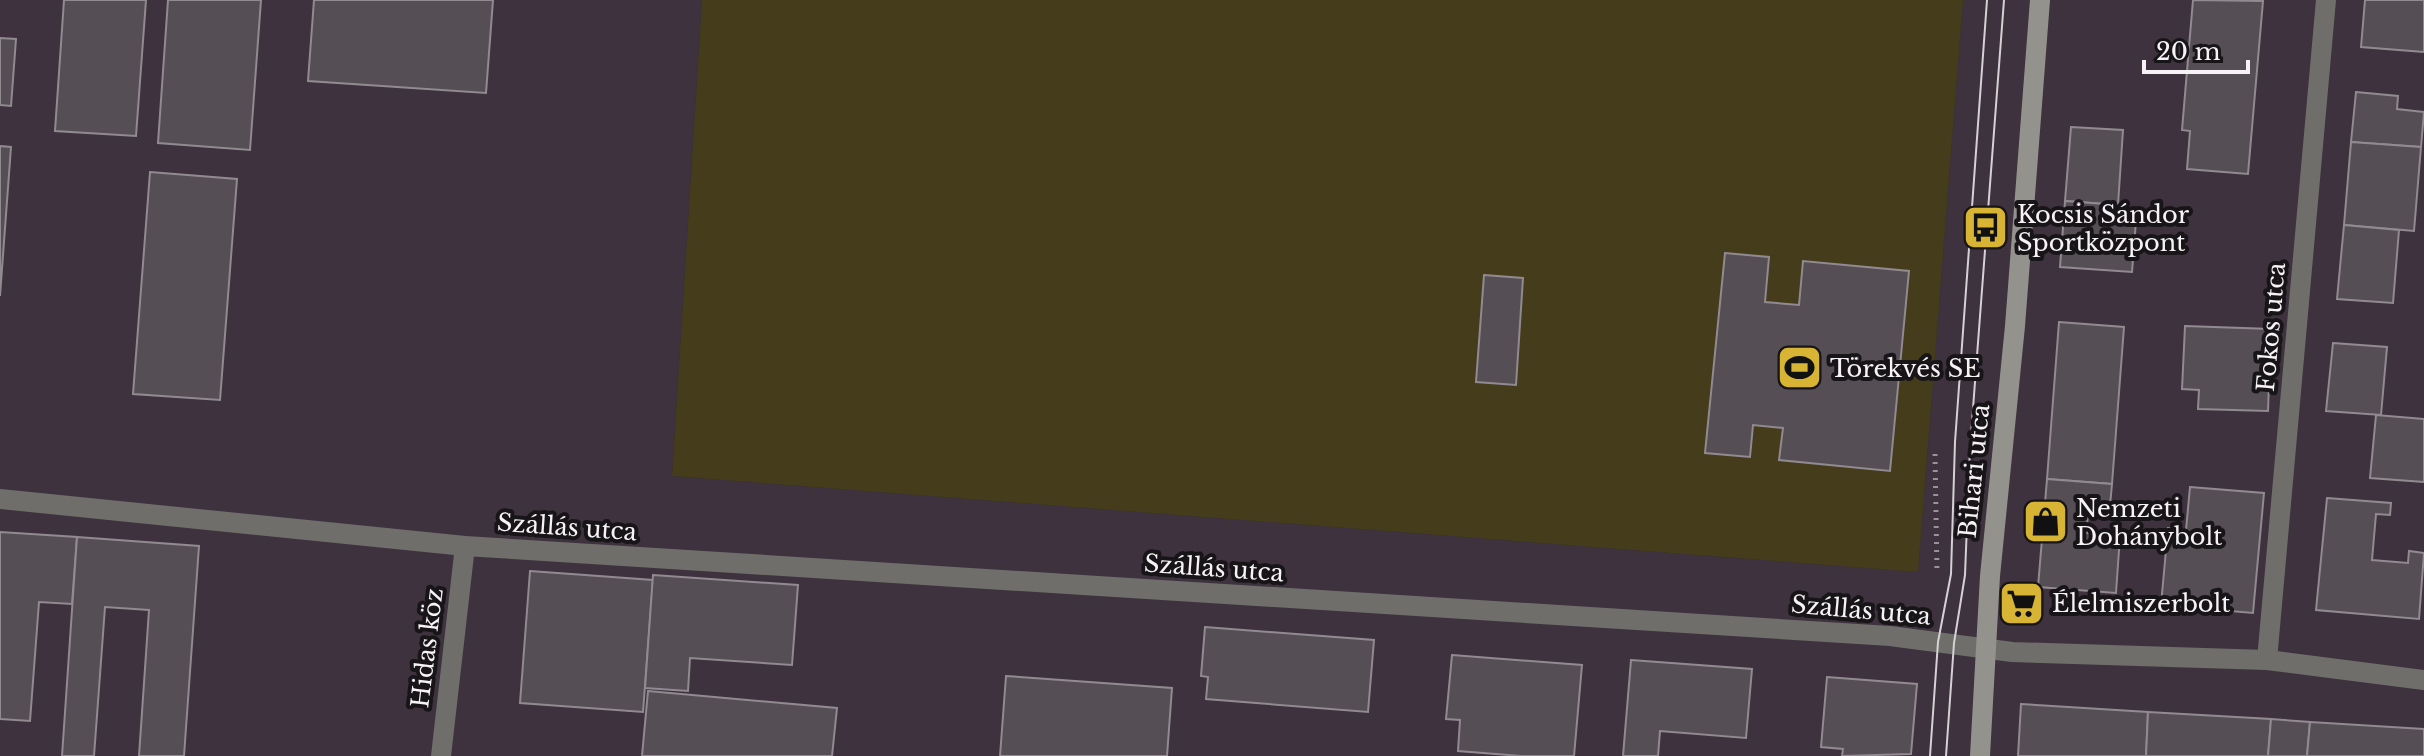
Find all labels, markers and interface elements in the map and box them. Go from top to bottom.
scale bar [2144,24,2248,74]
text: 20 m [2156,37,2221,66]
place label: Kocsis Sándor Sportközpont [2017,200,2190,257]
bus stop icon: Kocsis Sándor Sportközpont [1962,204,2010,252]
street label: Fokos utca [2251,261,2291,393]
sports icon: Törekvés SE [1775,344,1823,392]
place label: Törekvés SE [1830,354,1981,383]
street label: Bihari utca [1953,402,1996,539]
place label: Nemzeti Dohánybolt [2076,494,2222,551]
shop icon: Nemzeti Dohánybolt [2021,498,2069,546]
street label: Szállás utca [496,508,639,546]
street label: Szállás utca [1143,549,1286,587]
supermarket icon: Élelmiszerbolt [1997,579,2045,627]
street label: Hidas köz [405,586,449,710]
street label: Szállás utca [1790,589,1933,631]
place label: Élelmiszerbolt [2052,589,2230,618]

